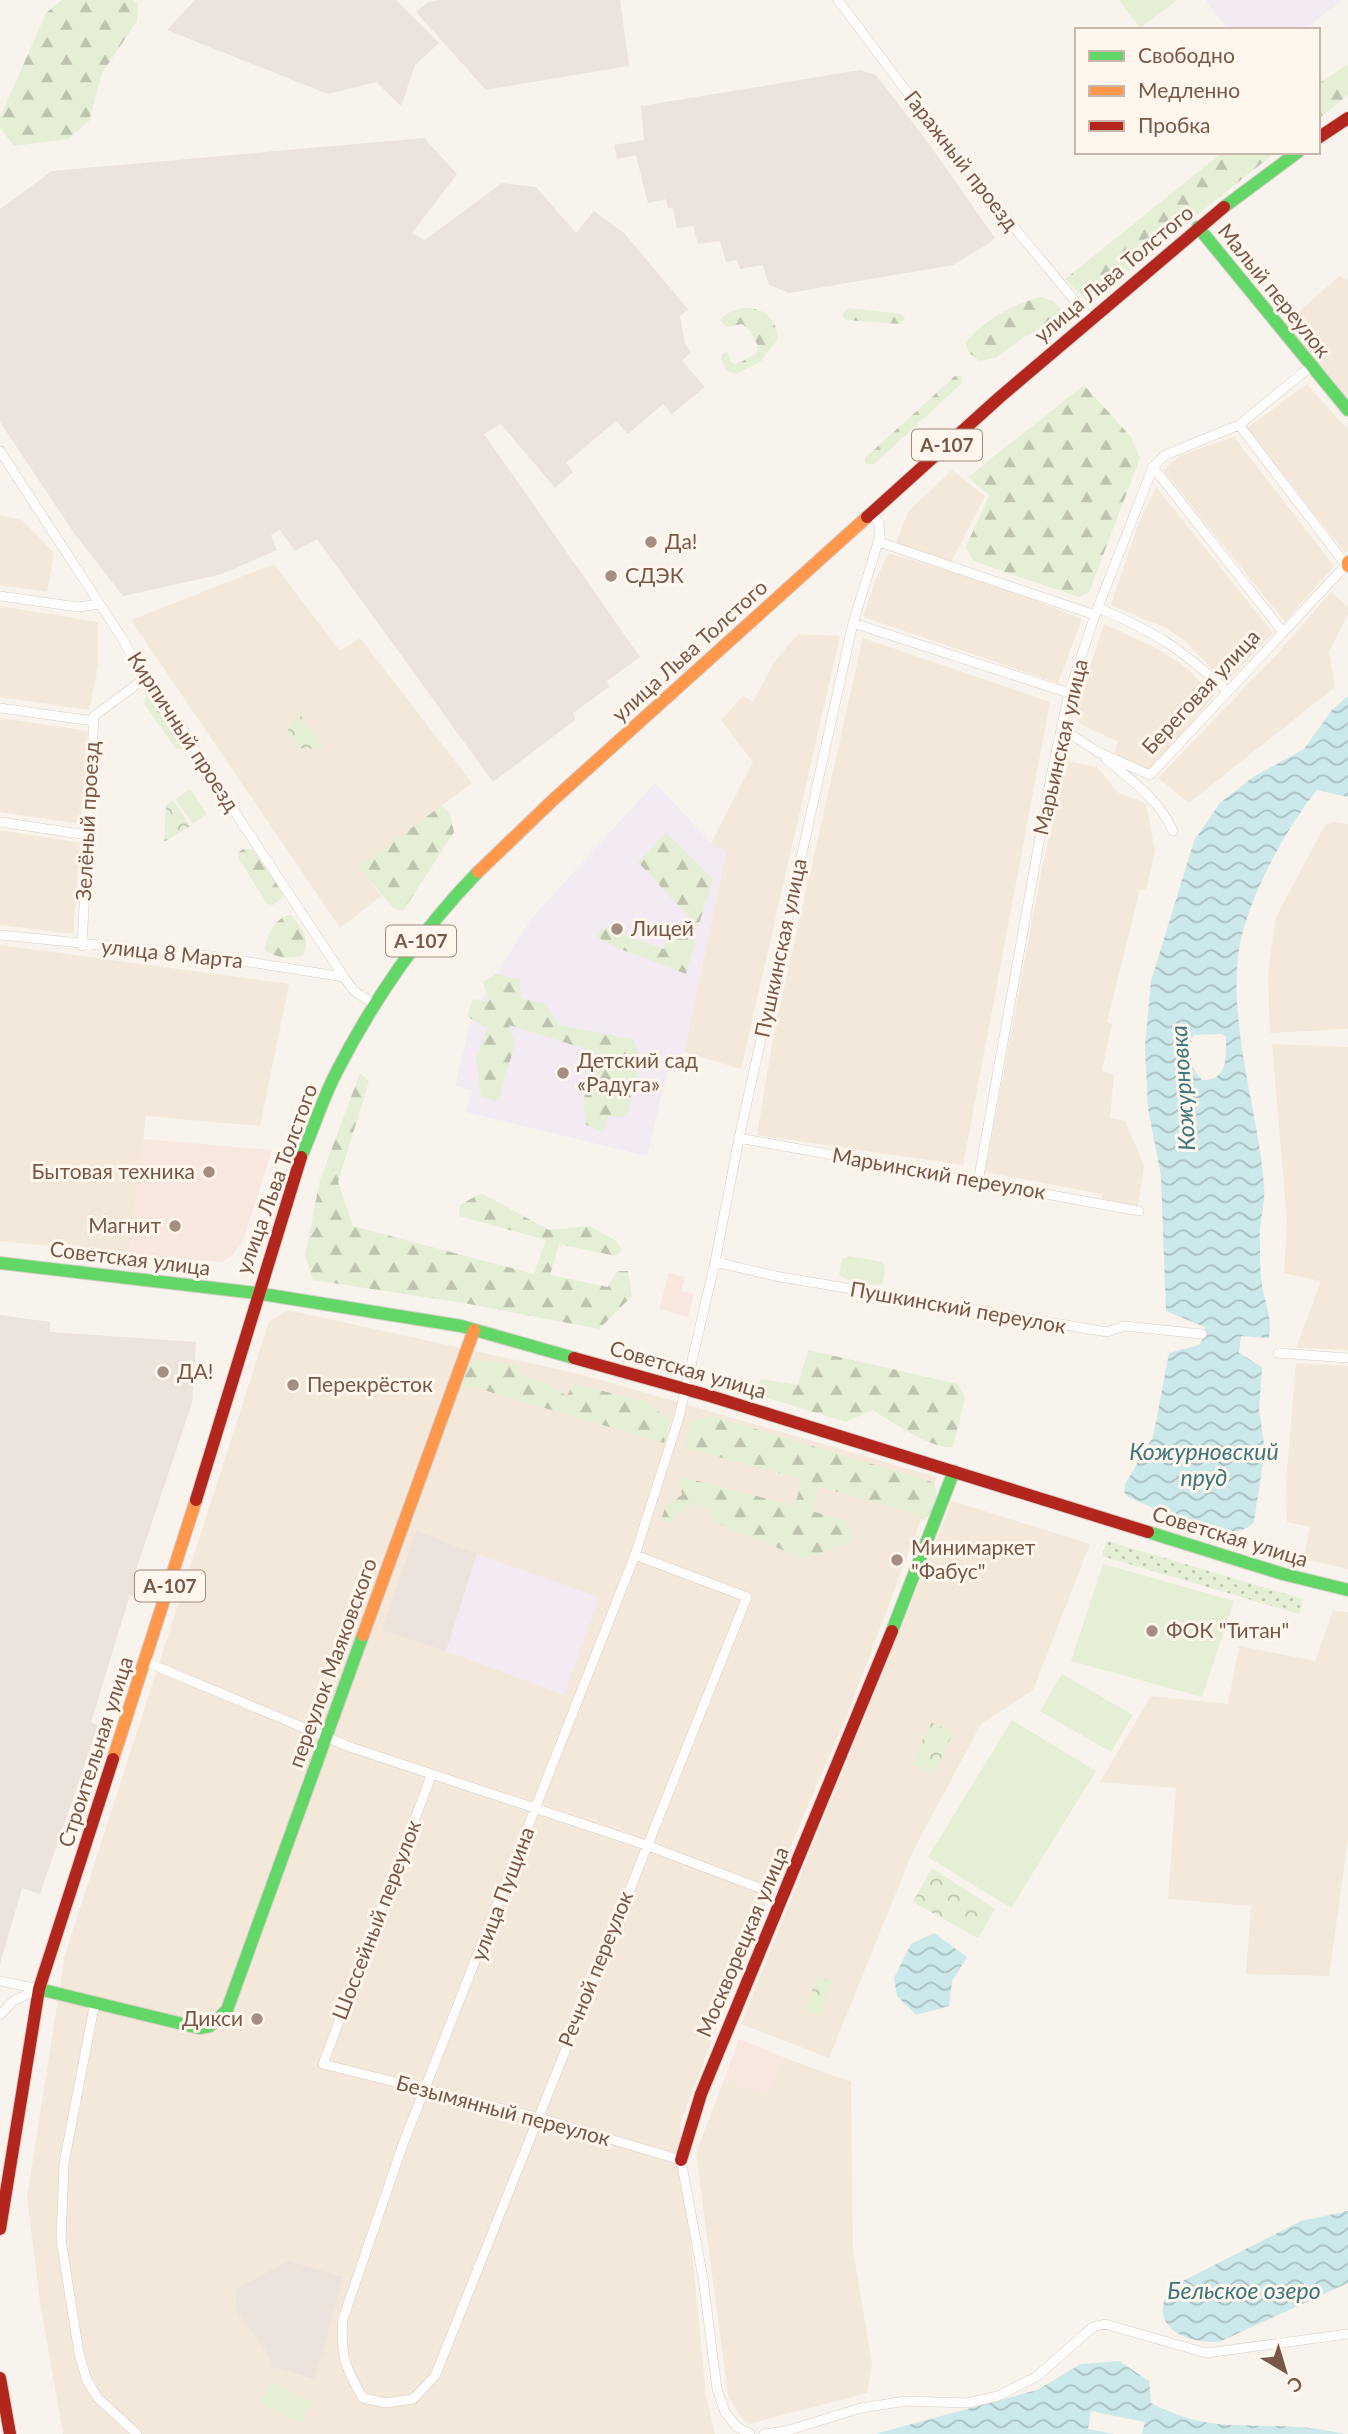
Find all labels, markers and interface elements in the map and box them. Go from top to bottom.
legend [1075,28,1320,154]
text: Свободно [1138,42,1235,67]
text: Медленно [1138,77,1240,102]
street label: Гаражный проезд [900,85,1025,235]
text: Пробка [1138,112,1211,137]
street label: улица Льва Толстого [1028,199,1198,347]
street label: Малый переулок [1214,218,1337,362]
road number: А-107 [912,430,982,460]
place label: Да! [665,528,698,553]
marker: Да! [643,534,659,550]
place label: СДЭК [625,562,684,587]
marker: СДЭК [603,568,619,584]
street label: улица Льва Толстого [606,574,772,726]
street label: Береговая улица [1136,624,1264,758]
street label: Кирпичный проезд [123,646,245,816]
street label: Марьинская улица [1027,656,1092,837]
street label: Зелёный проезд [70,740,103,901]
street label: Пушкинская улица [748,856,811,1040]
place label: Лицей [630,915,694,940]
marker: Лицей [609,921,625,937]
road number: А-107 [386,925,456,956]
street label: улица 8 Марта [100,933,244,972]
water label: Кожурновка [1164,1024,1200,1152]
place label: Детский сад «Радуга» [577,1047,698,1096]
marker: Детский сад «Радуга» [555,1065,571,1081]
street label: улица Льва Толстого [230,1080,322,1277]
street label: Марьинский переулок [831,1141,1048,1204]
place label: Бытовая техника [32,1158,195,1183]
marker: Бытовая техника [201,1164,217,1180]
place label: Магнит [88,1212,161,1237]
marker: Магнит [167,1218,183,1234]
street label: Советская улица [48,1235,212,1280]
street label: Пушкинский переулок [848,1275,1068,1338]
street label: Советская улица [607,1334,770,1403]
place label: ДА! [177,1358,213,1383]
marker: ДА! [155,1364,171,1380]
place label: Перекрёсток [307,1371,433,1396]
marker: Перекрёсток [285,1377,301,1393]
water label: Кожурновский пруд [1129,1437,1279,1491]
street label: Советская улица [1149,1500,1311,1571]
place label: Минимаркет "Фабус" [911,1534,1036,1583]
marker: Минимаркет "Фабус" [889,1552,905,1568]
street label: переулок Маяковского [282,1554,381,1771]
road number: А-107 [135,1570,205,1602]
place label: ФОК "Титан" [1166,1617,1289,1642]
marker: ФОК "Титан" [1144,1623,1160,1639]
street label: Строительная улица [52,1653,137,1850]
street label: Шоссейный переулок [326,1816,425,2023]
street label: улица Пущина [465,1823,539,1964]
street label: Москворецкая улица [690,1843,793,2040]
street label: Речной переулок [552,1887,637,2050]
place label: Дикси [182,2005,243,2030]
marker: Дикси [249,2011,265,2027]
street label: Безымянный переулок [394,2069,613,2150]
water label: Бельское озеро [1167,2276,1321,2304]
north arrow [1250,2336,1320,2406]
text: С [1283,2372,1308,2398]

